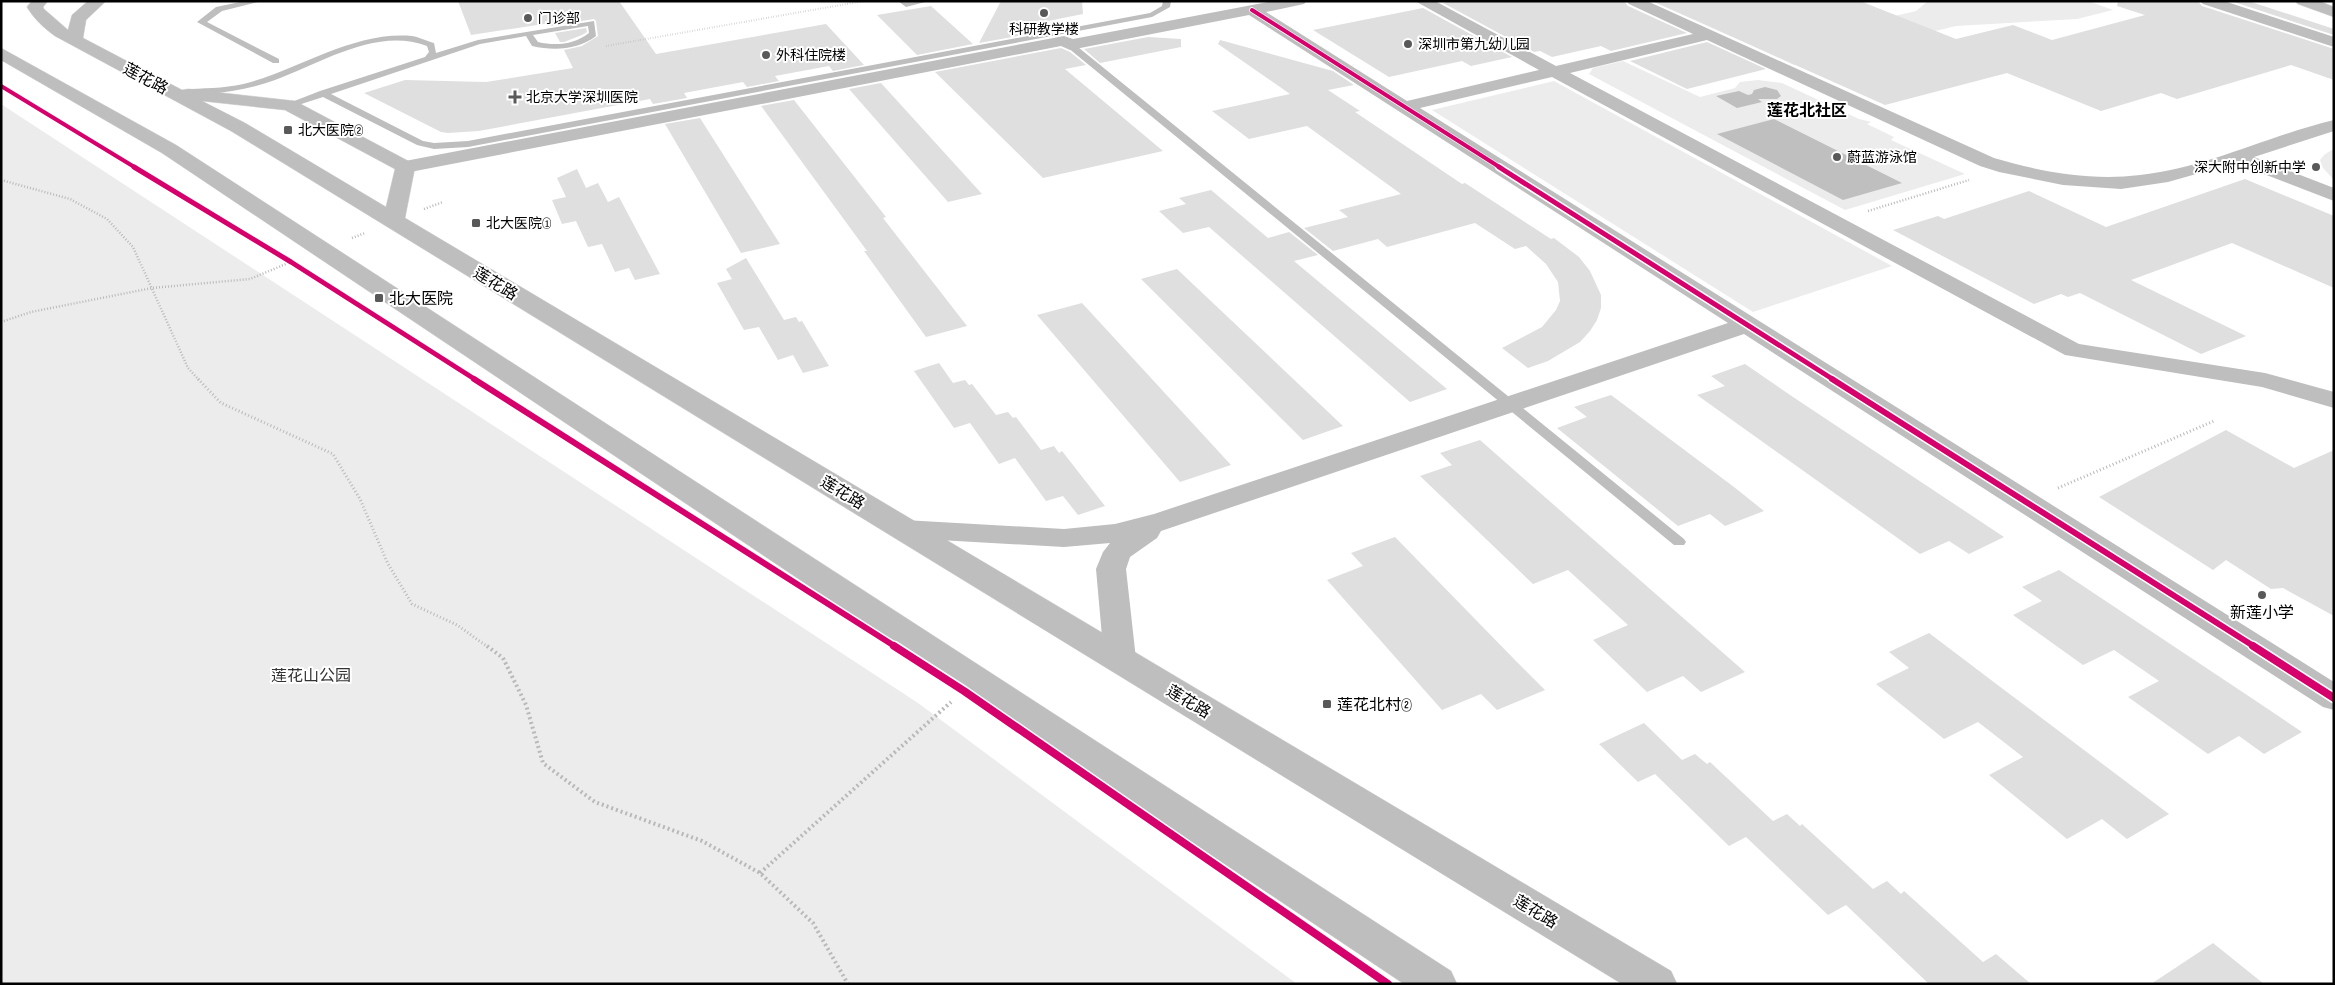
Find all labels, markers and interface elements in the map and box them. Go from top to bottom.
marker: 科研教学楼 [1038,7,1050,19]
place label: 门诊部 [538,10,580,27]
marker: 门诊部 [522,12,534,24]
place label: 科研教学楼 [1009,21,1079,38]
place label: 深圳市第九幼儿园 [1418,36,1530,53]
marker: 深圳市第九幼儿园 [1402,38,1414,50]
place label: 外科住院楼 [776,47,846,64]
marker: 外科住院楼 [760,49,772,61]
street label: 莲花路 [120,60,171,99]
place label: 北京大学深圳医院 [526,89,638,106]
marker: 北京大学深圳医院 [508,90,522,104]
district label: 莲花北社区 [1767,101,1847,121]
place label: 北大医院② [298,122,364,139]
marker: 北大医院② [282,124,294,136]
place label: 蔚蓝游泳馆 [1847,149,1917,166]
marker: 蔚蓝游泳馆 [1831,151,1843,163]
place label: 深大附中创新中学 [2194,159,2306,176]
marker: 深大附中创新中学 [2310,161,2322,173]
place label: 北大医院① [486,215,552,232]
marker: 北大医院① [470,217,482,229]
street label: 莲花路 [470,264,521,305]
place label: 北大医院 [389,290,453,309]
marker: 北大医院 [373,292,385,304]
street label: 莲花路 [817,473,868,514]
marker: 新莲小学 [2256,589,2268,601]
place label: 新莲小学 [2230,604,2294,623]
park label: 莲花山公园 [271,667,351,686]
street label: 莲花路 [1163,682,1214,723]
place label: 莲花北村② [1337,696,1412,715]
marker: 莲花北村② [1321,698,1333,710]
street label: 莲花路 [1510,892,1561,933]

